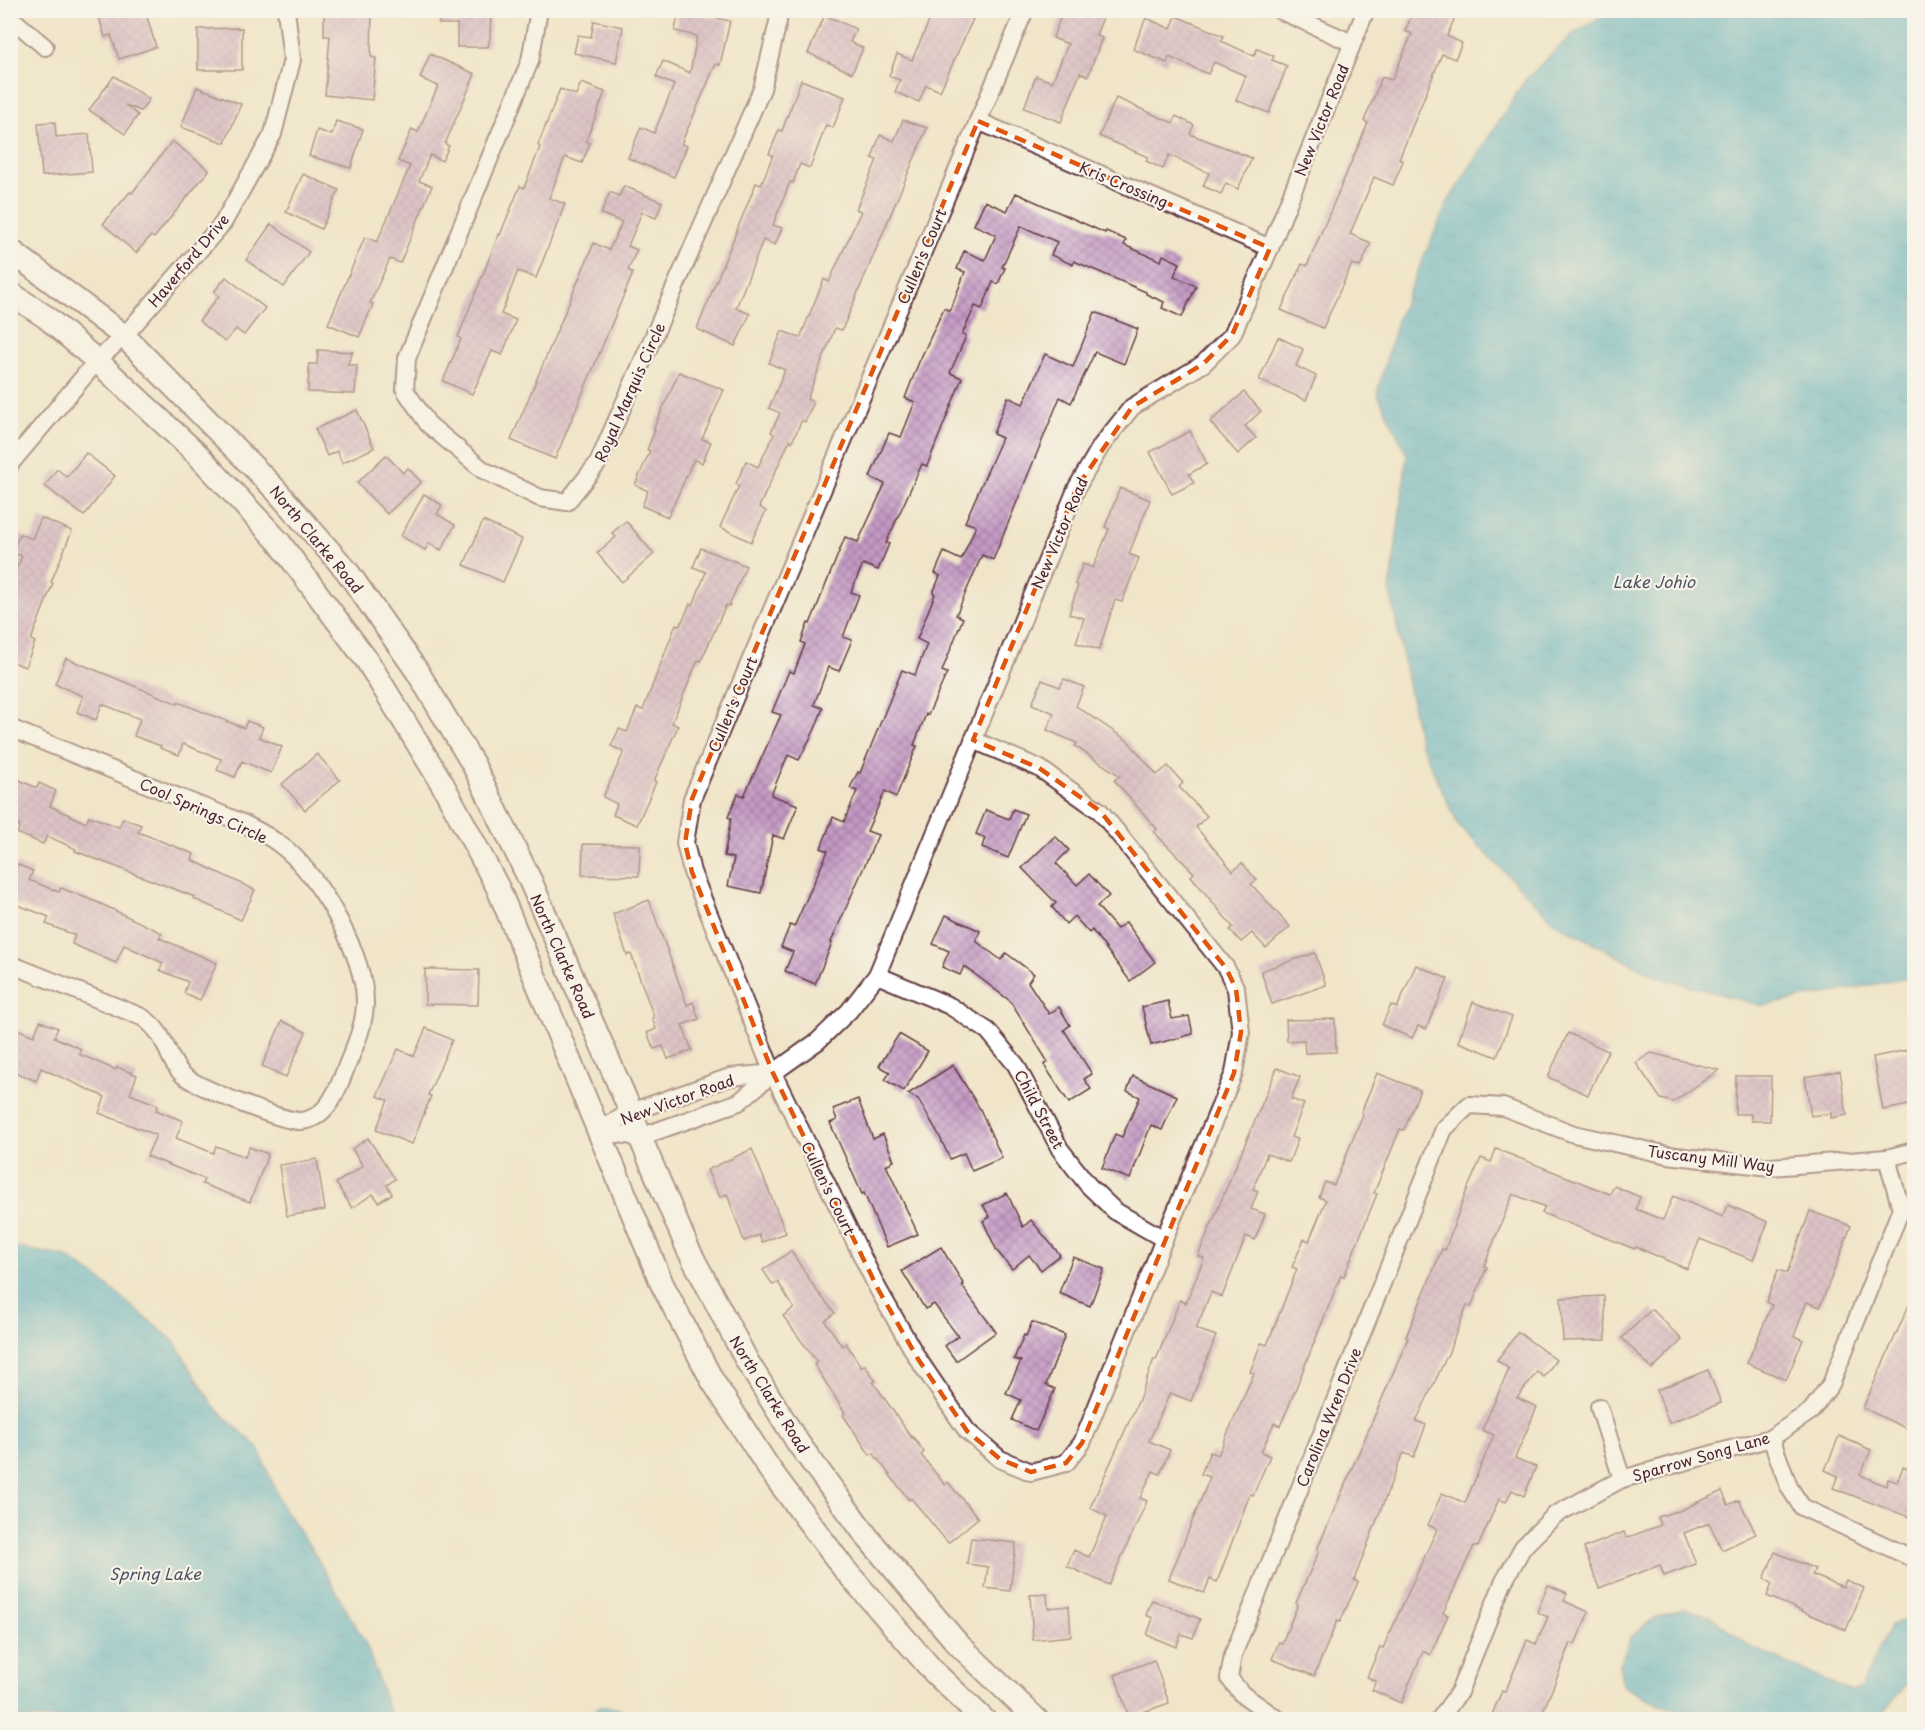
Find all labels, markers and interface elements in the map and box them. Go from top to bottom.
street label: New Victor Road [1288,60,1354,180]
street label: Kris Crossing [1076,155,1172,213]
street label: Cullen's Court [890,205,952,307]
street label: Haverford Drive [142,208,234,312]
street label: Royal Marquis Circle [588,318,670,466]
street label: New Victor Road [1025,473,1093,593]
street label: North Clarke Road [265,480,369,598]
water label: Lake Johio [1613,569,1696,593]
street label: Cullen's Court [701,653,763,755]
street label: Cool Springs Circle [136,771,272,849]
street label: North Clarke Road [525,890,601,1022]
street label: Child Street [1009,1065,1071,1153]
street label: New Victor Road [617,1068,737,1130]
street label: Cullen's Court [796,1137,862,1239]
street label: Tuscany Mill Way [1646,1139,1776,1177]
street label: North Clarke Road [725,1331,815,1457]
street label: Carolina Wren Drive [1290,1344,1366,1490]
street label: Sparrow Song Lane [1630,1425,1772,1487]
water label: Spring Lake [109,1561,202,1585]

